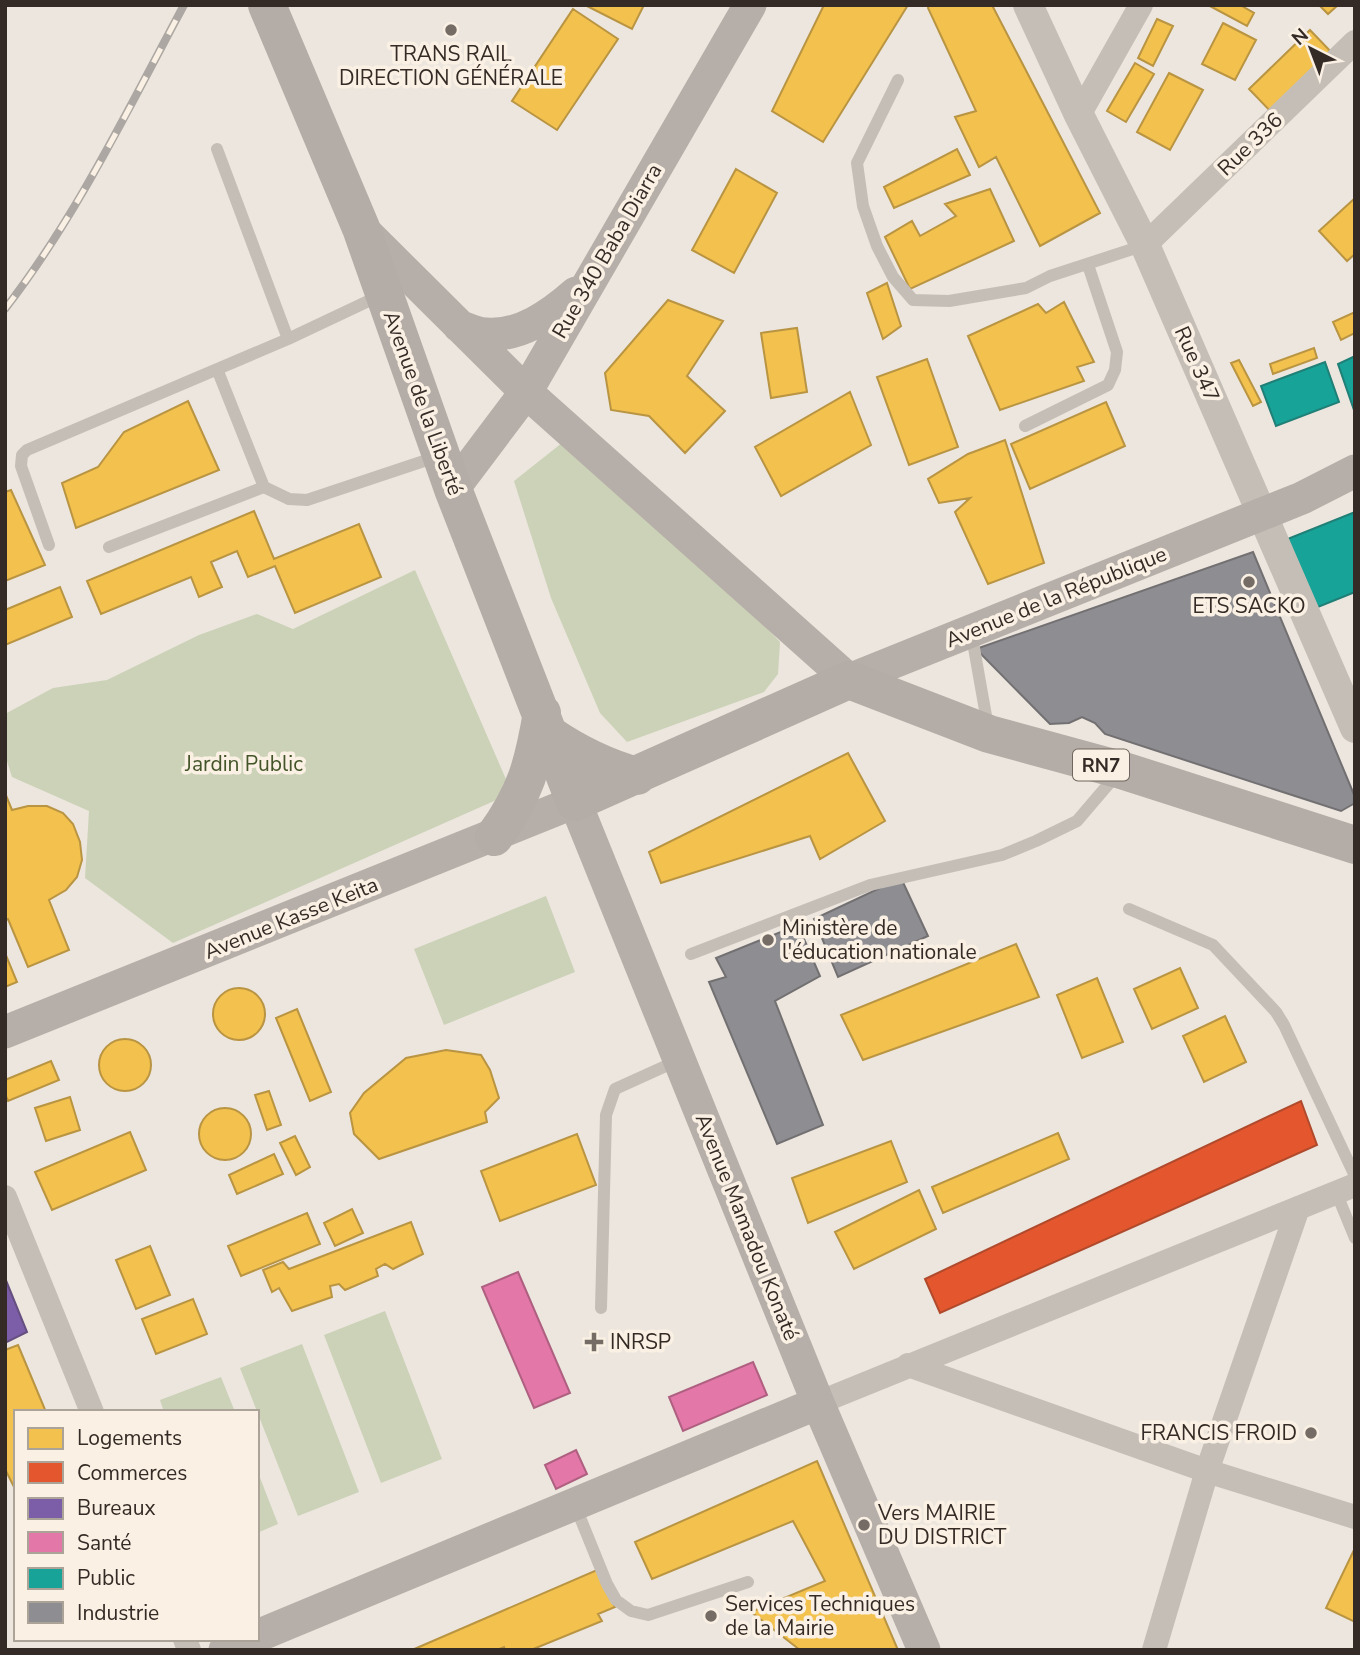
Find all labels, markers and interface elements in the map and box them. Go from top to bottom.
north arrow [1276,14,1346,84]
marker: TRANS RAIL DIRECTION GÉNÉRALE [443,22,459,38]
text: N [1286,23,1314,52]
place label: TRANS RAIL DIRECTION GÉNÉRALE [339,40,563,92]
street label: Rue 336 [1211,106,1289,182]
street label: Rue 340 Baba Diarra [546,159,668,343]
street label: Avenue de la Liberté [377,307,469,499]
street label: Rue 347 [1168,322,1226,406]
street label: Avenue de la République [941,540,1171,654]
marker: ETS SACKO [1241,574,1257,590]
place label: ETS SACKO [1192,592,1306,620]
park label: Jardin Public [184,750,303,778]
road number: RN7 [1073,750,1129,780]
street label: Avenue Kasse Keita [200,870,382,966]
place label: Ministère de l'éducation nationale [782,914,977,966]
marker: Ministère de l'éducation nationale [760,932,776,948]
street label: Avenue Mamadou Konaté [689,1109,805,1345]
place label: INRSP [610,1328,671,1356]
marker: INRSP [584,1332,604,1352]
legend [14,1410,259,1641]
place label: FRANCIS FROID [1140,1419,1297,1447]
text: Logements [77,1424,182,1452]
marker: FRANCIS FROID [1303,1425,1319,1441]
text: Commerces [77,1459,187,1487]
text: Bureaux [77,1494,155,1522]
place label: Vers MAIRIE DU DISTRICT [877,1499,1007,1551]
marker: Vers MAIRIE DU DISTRICT [856,1517,872,1533]
text: Santé [77,1529,131,1557]
text: Public [77,1564,135,1592]
place label: Services Techniques de la Mairie [725,1590,915,1642]
text: Industrie [77,1599,159,1627]
marker: Services Techniques de la Mairie [703,1608,719,1624]

